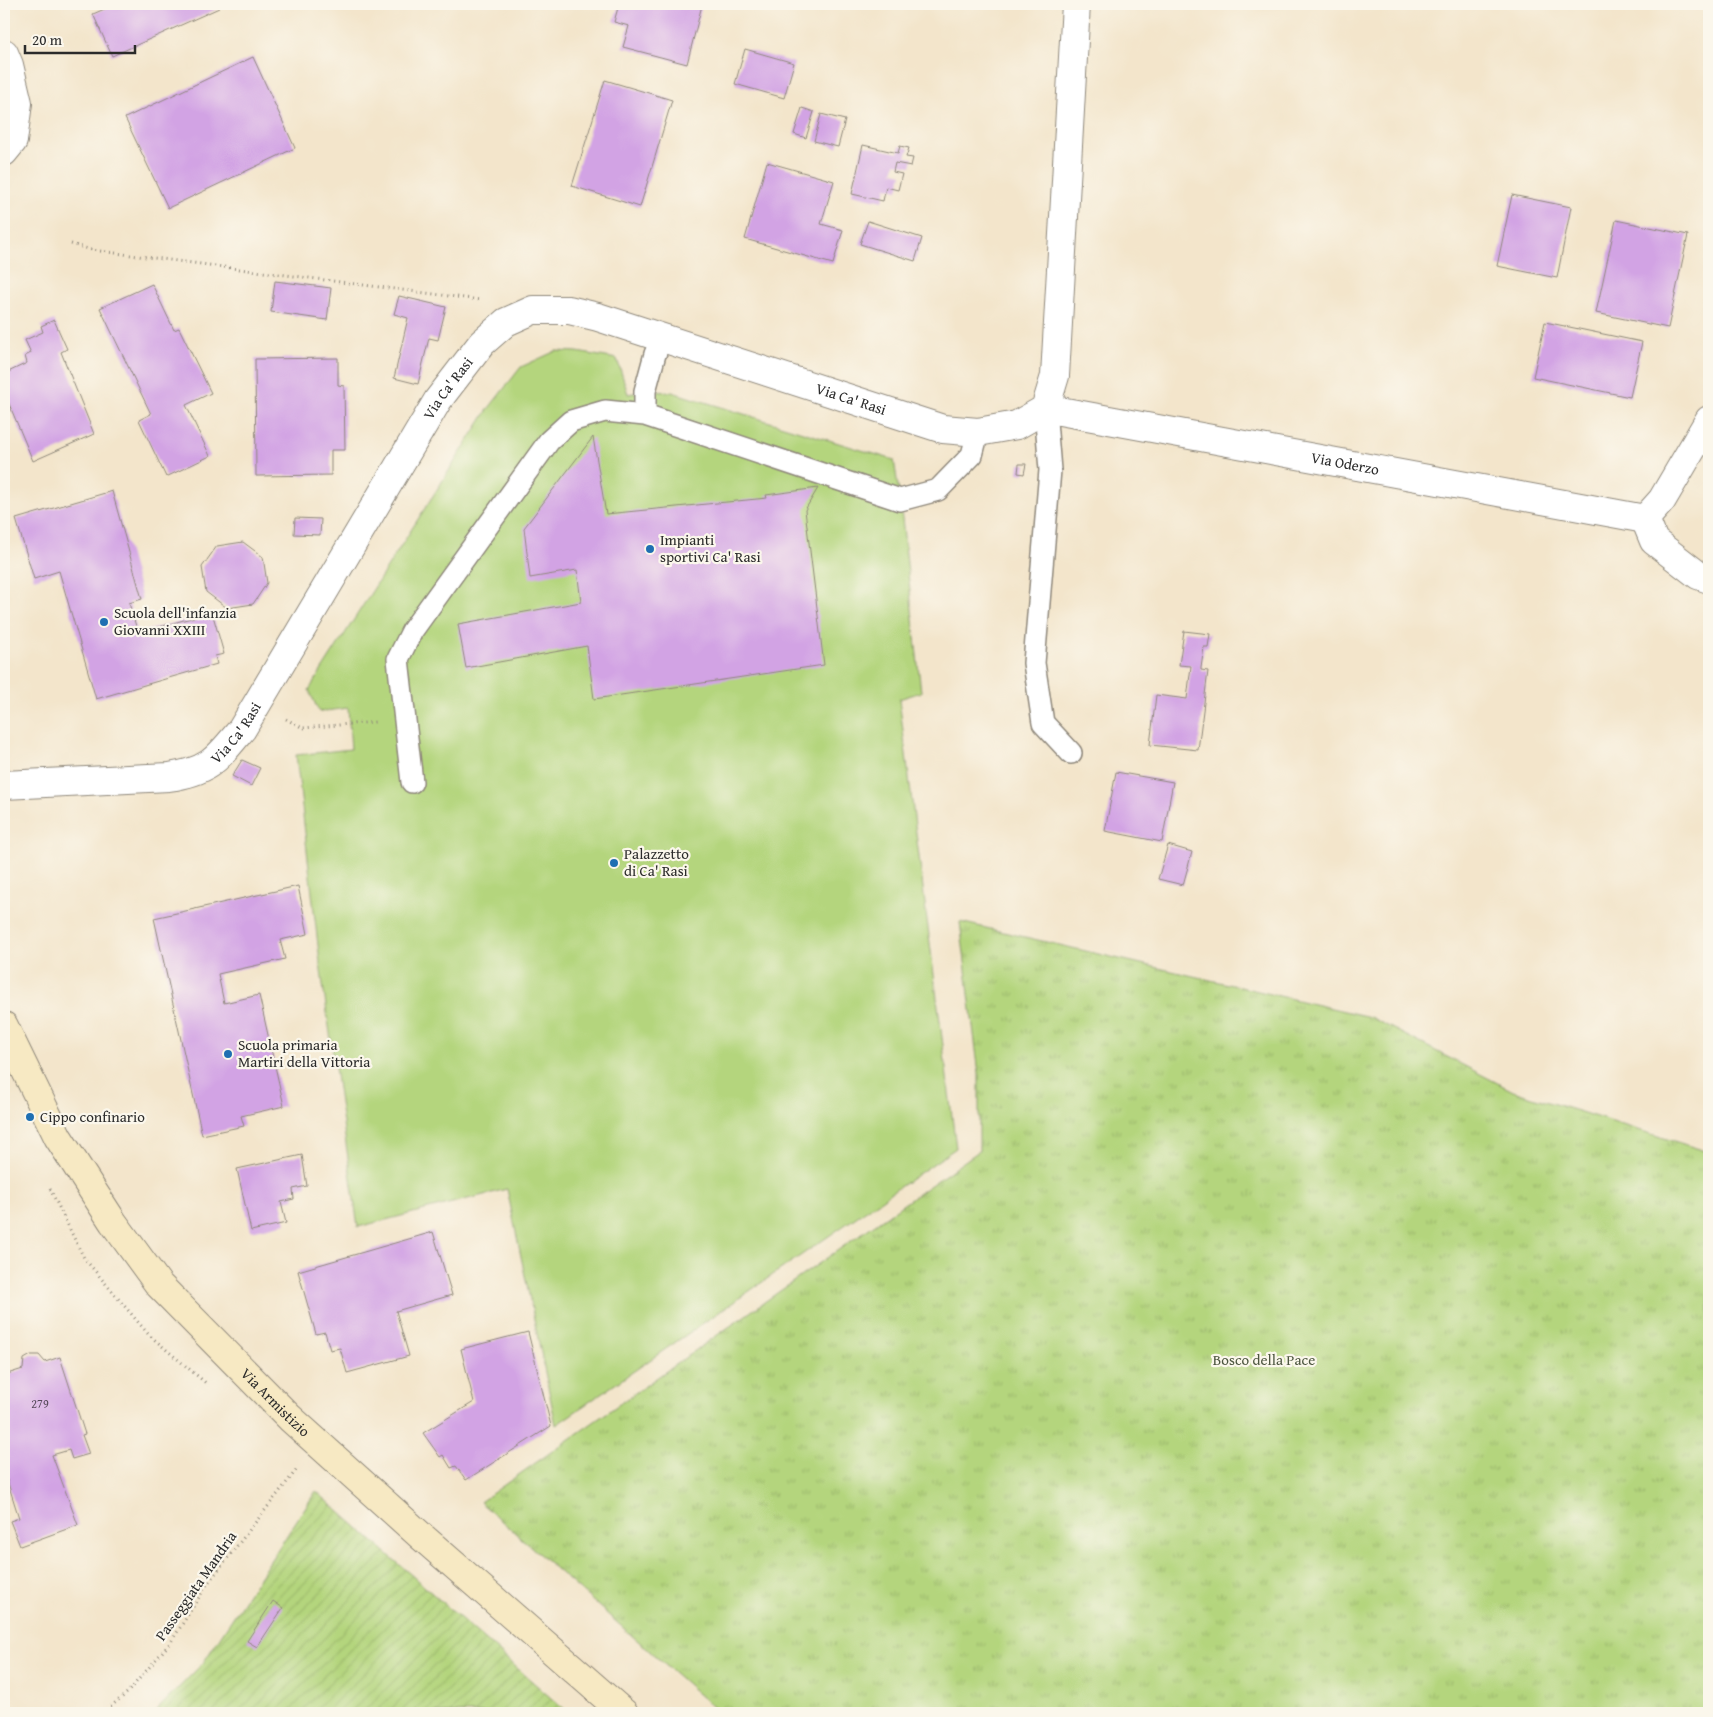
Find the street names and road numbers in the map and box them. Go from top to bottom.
street label: Via Ca' Rasi [418,352,477,423]
street label: Via Ca' Rasi [813,377,889,420]
street label: Via Oderzo [1309,447,1381,480]
street label: Via Ca' Rasi [206,698,266,768]
street label: Via Armistizio [236,1363,315,1442]
street label: Passeggiata Mandria [150,1527,241,1645]

